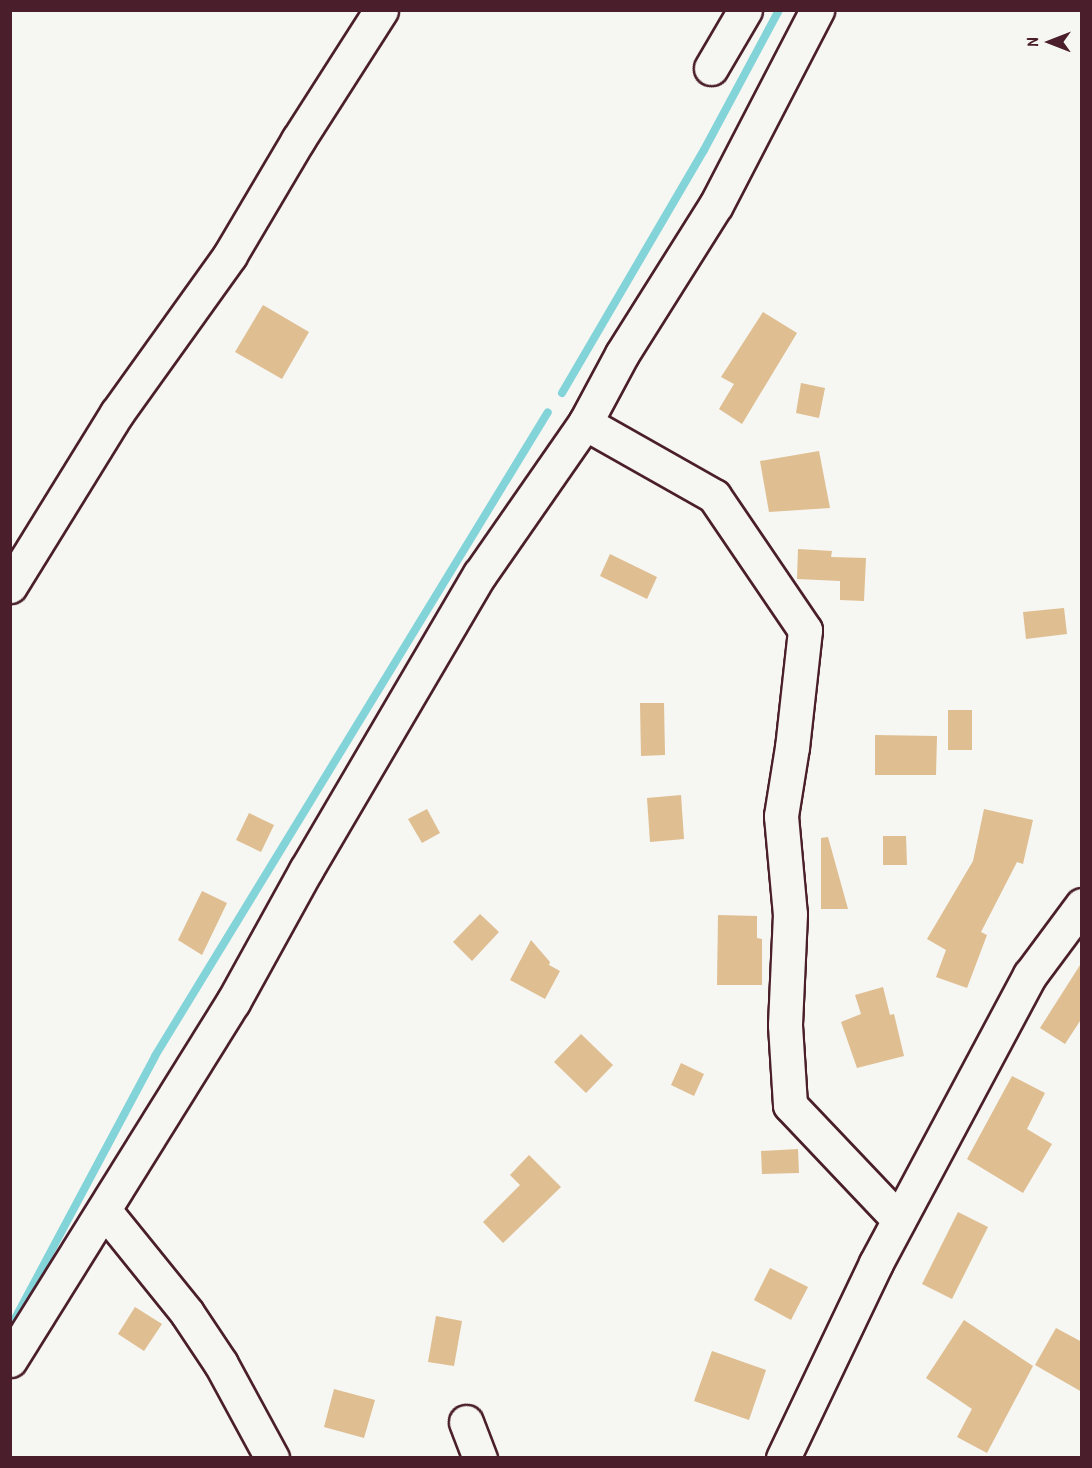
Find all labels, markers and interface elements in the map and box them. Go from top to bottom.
north arrow [1020,12,1080,72]
text: N [1021,38,1043,46]

